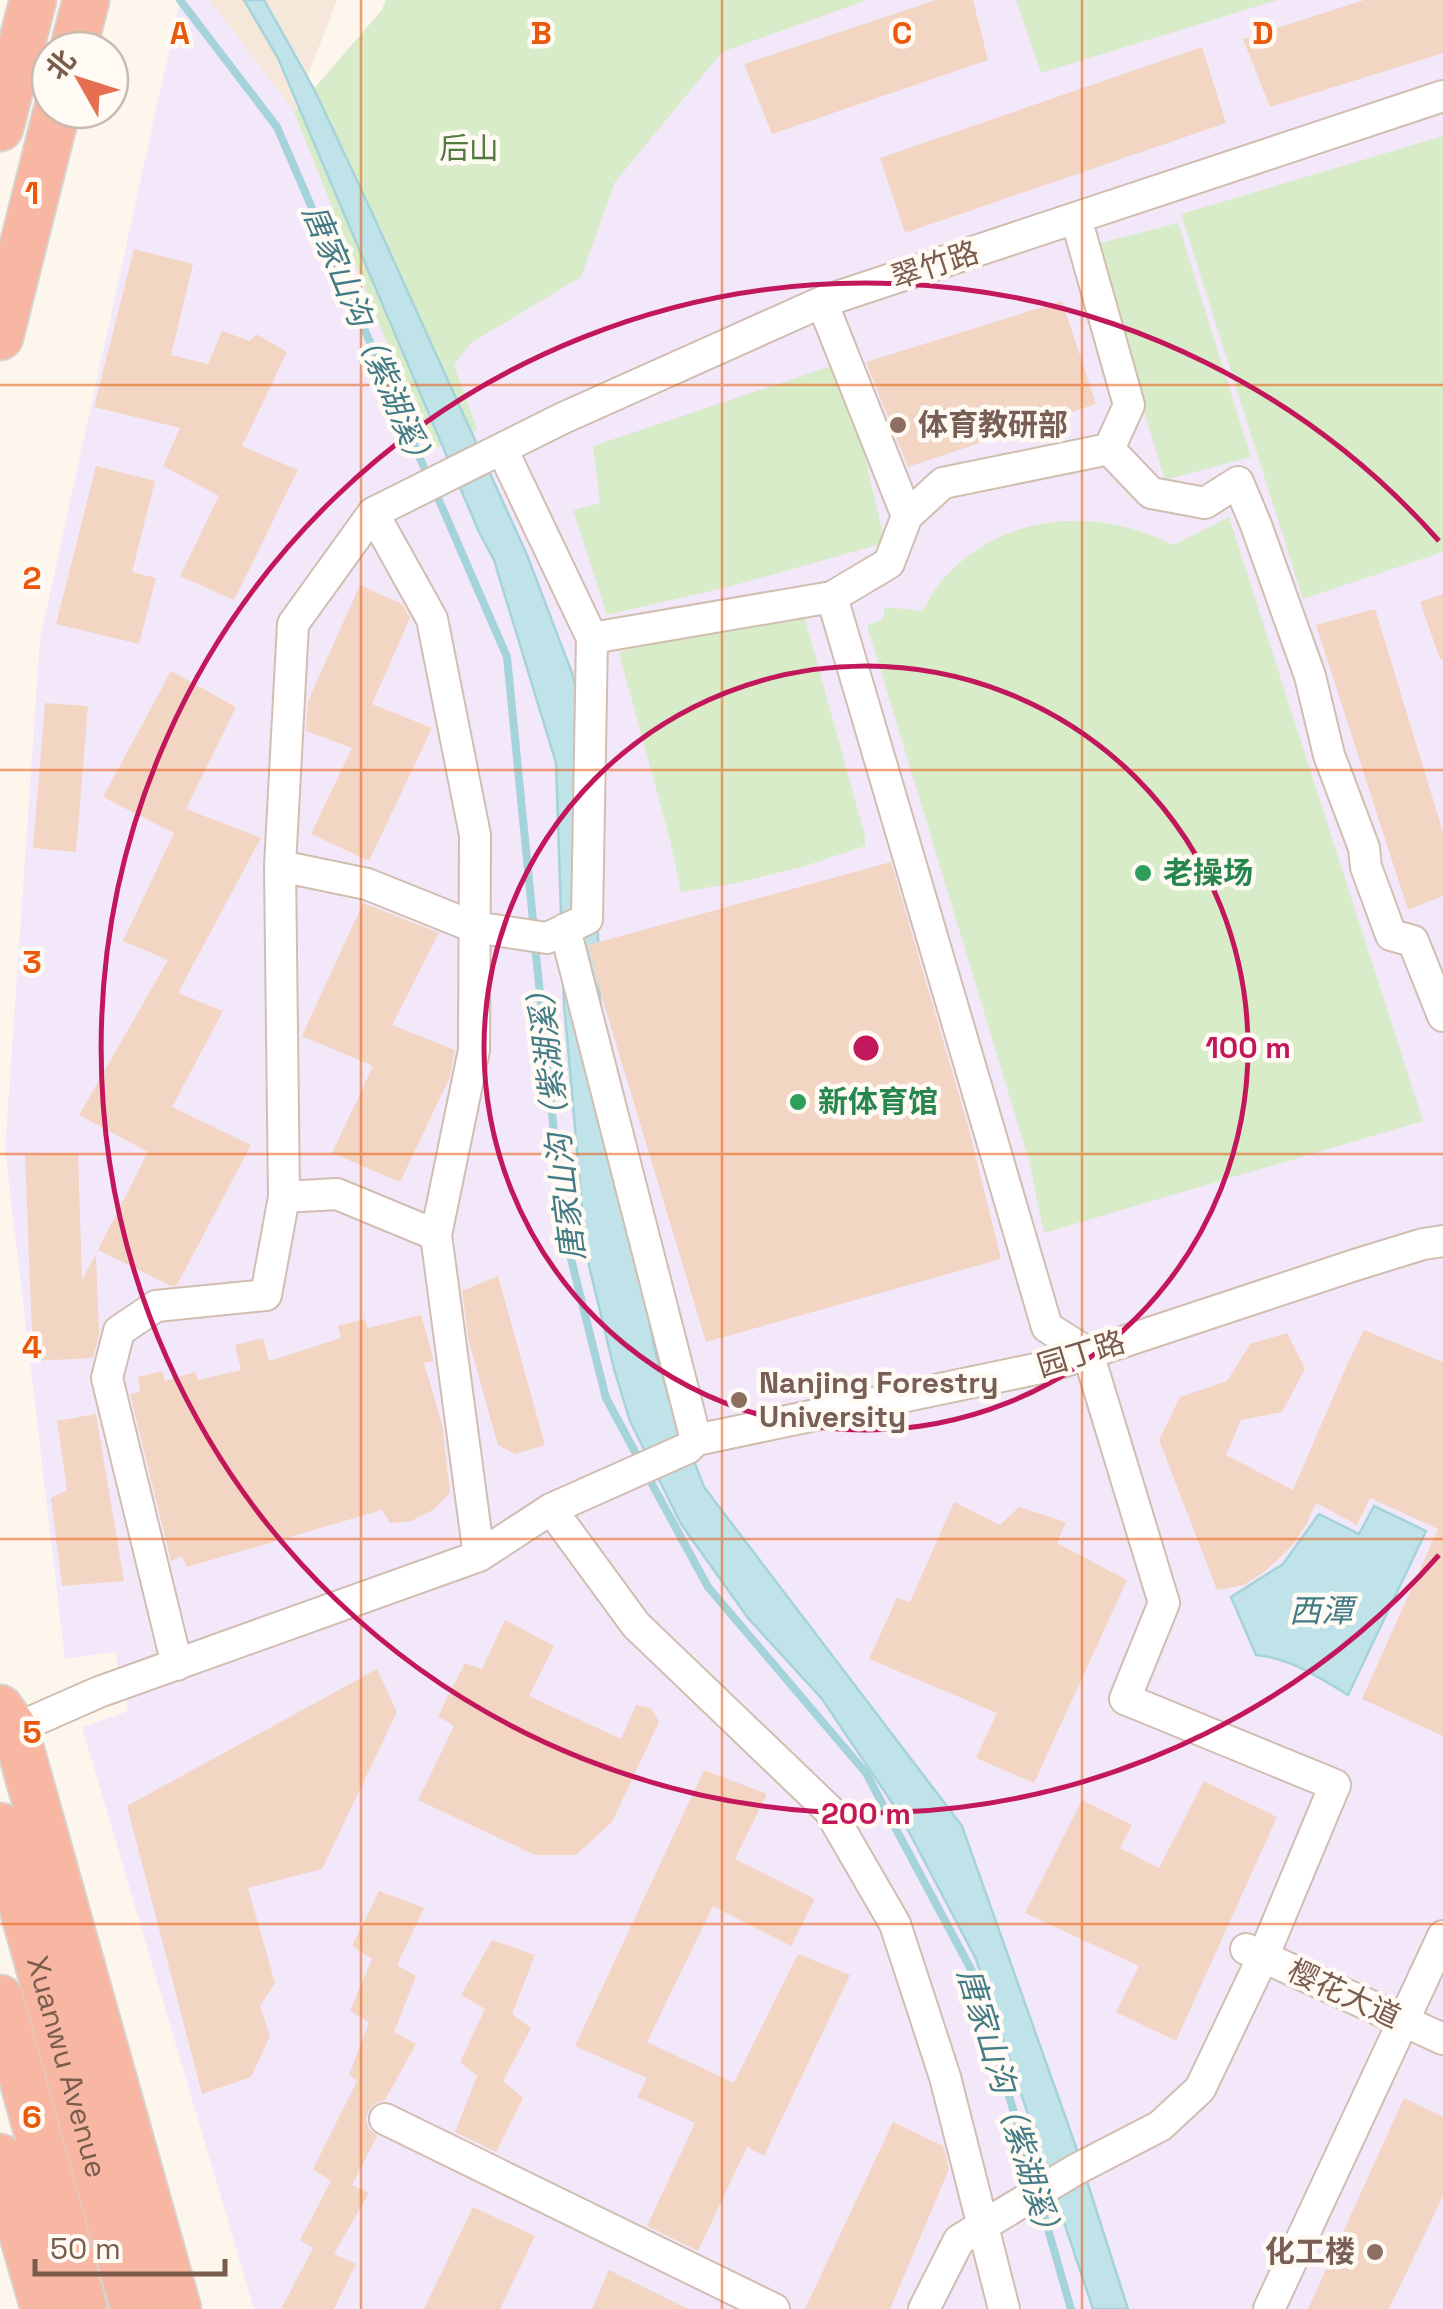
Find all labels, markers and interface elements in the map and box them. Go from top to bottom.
text: A [170,13,190,53]
text: B [530,13,552,53]
text: C [892,13,912,53]
text: D [1252,13,1274,53]
north arrow [30,30,130,130]
text: 北 [38,42,83,86]
park label: 后山 [439,129,499,168]
text: 1 [25,173,39,213]
water label: 唐家山沟（紫湖溪） [294,199,444,479]
street label: 翠竹路 [886,232,984,297]
place label: 体育教研部 [918,405,1068,444]
marker: 体育教研部 [887,414,909,436]
text: 2 [22,558,42,598]
place label: 老操场 [1163,853,1253,892]
marker: 老操场 [1132,862,1154,884]
text: 3 [22,942,42,982]
water label: 唐家山沟（紫湖溪） [519,973,593,1263]
text: 100 m [1205,1028,1291,1067]
centre of rings [848,1030,884,1066]
place label: 新体育馆 [818,1082,938,1121]
marker: 新体育馆 [787,1091,809,1113]
street label: 园丁路 [1032,1322,1130,1385]
text: 4 [22,1327,42,1367]
place label: Nanjing Forestry University [759,1363,999,1436]
marker: Nanjing Forestry University [728,1389,750,1411]
water label: 西潭 [1289,1591,1358,1631]
text: 5 [22,1712,42,1752]
text: 200 m [821,1794,911,1833]
street label: 樱花大道 [1282,1951,1407,2037]
street label: Xuanwu Avenue [18,1952,117,2182]
water label: 唐家山沟（紫湖溪） [949,1963,1071,2251]
text: 6 [22,2097,42,2137]
scale bar [35,2214,225,2276]
text: 50 m [50,2229,121,2268]
place label: 化工楼 [1265,2232,1355,2271]
marker: 化工楼 [1364,2241,1386,2263]

